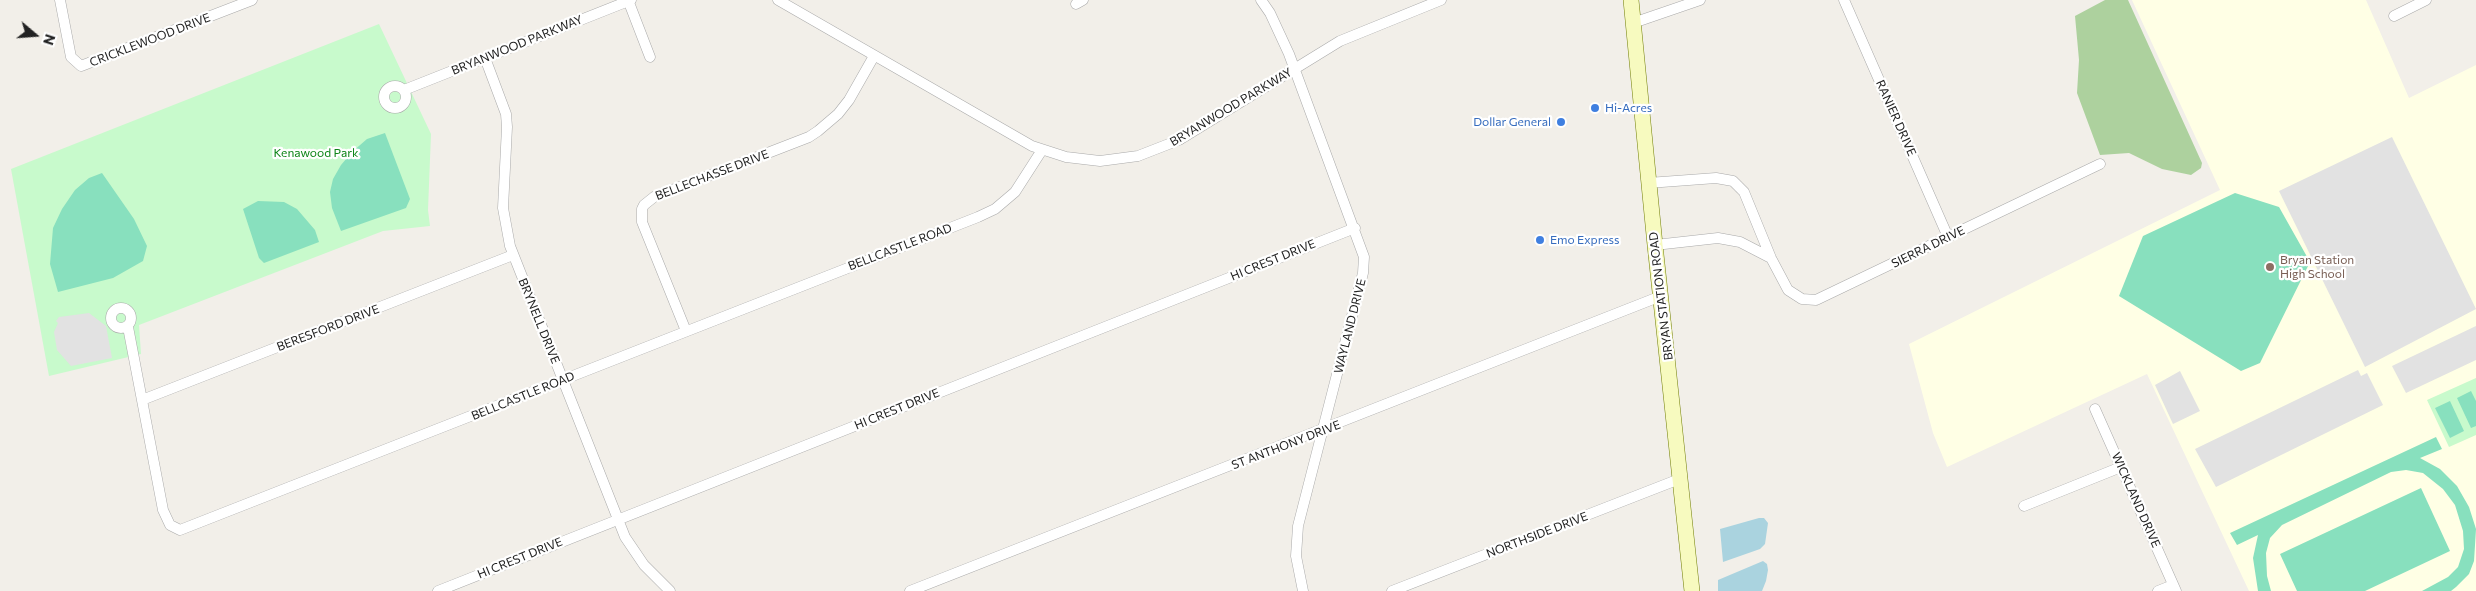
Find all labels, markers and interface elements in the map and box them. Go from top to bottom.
north arrow [10,10,60,60]
street label: CRICKLEWOOD DRIVE [88,10,212,70]
street label: BRYANWOOD PARKWAY [449,12,585,78]
text: N [40,32,59,47]
street label: BRYANWOOD PARKWAY [1167,65,1295,149]
street label: RANIER DRIVE [1873,78,1919,158]
place label: Hi-Acres [1605,101,1652,115]
marker: Hi-Acres [1589,102,1601,114]
place label: Dollar General [1473,115,1551,129]
marker: Dollar General [1555,116,1567,128]
park label: Kenawood Park [273,146,359,160]
street label: BELLECHASSE DRIVE [653,147,771,203]
street label: BELLCASTLE ROAD [846,221,954,273]
street label: SIERRA DRIVE [1889,223,1967,271]
street label: BRYAN STATION ROAD [1646,231,1676,361]
place label: Emo Express [1550,233,1619,247]
marker: Emo Express [1534,234,1546,246]
street label: HI CREST DRIVE [1228,236,1318,284]
place label: Bryan Station High School [2280,253,2354,281]
marker: Bryan Station High School [2264,261,2276,273]
street label: BRYNELL DRIVE [515,276,563,366]
street label: WAYLAND DRIVE [1331,277,1369,375]
street label: BERESFORD DRIVE [275,302,381,354]
street label: BELLCASTLE ROAD [469,369,577,423]
street label: HI CREST DRIVE [852,385,942,433]
street label: ST ANTHONY DRIVE [1230,418,1342,472]
street label: WICKLAND DRIVE [2109,450,2163,550]
street label: NORTHSIDE DRIVE [1484,509,1590,561]
street label: HI CREST DRIVE [475,534,565,582]

